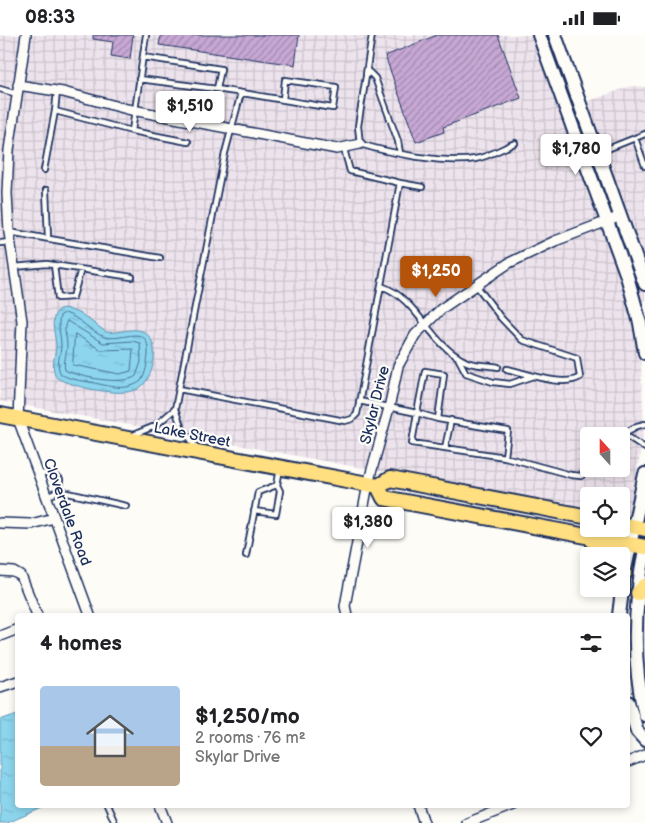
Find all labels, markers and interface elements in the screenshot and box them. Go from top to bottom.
text: 08:33 [25,6,75,29]
pin: $1,510 [149,91,231,133]
text: $1,510 [167,97,213,116]
pin: $1,780 [535,133,617,176]
text: $1,780 [551,140,601,159]
pin: $1,250 [395,255,477,298]
text: $1,250 [411,262,461,281]
street label: Skylar Drive [356,364,394,446]
street label: Lake Street [152,418,232,452]
north arrow [580,427,630,477]
map controls [580,427,630,597]
street label: Cloverdale Road [39,456,95,568]
button: locate [580,487,630,537]
pin: $1,380 [327,507,409,549]
text: $1,380 [343,513,393,532]
button: layers [580,547,630,597]
icon: filters [577,629,605,657]
text: 4 homes [40,631,122,656]
text: $1,250/mo [195,704,300,729]
icon: home [80,706,140,766]
icon: heart [577,722,605,750]
text: 2 rooms · 76 m² [195,729,306,748]
text: Skylar Drive [195,748,280,767]

